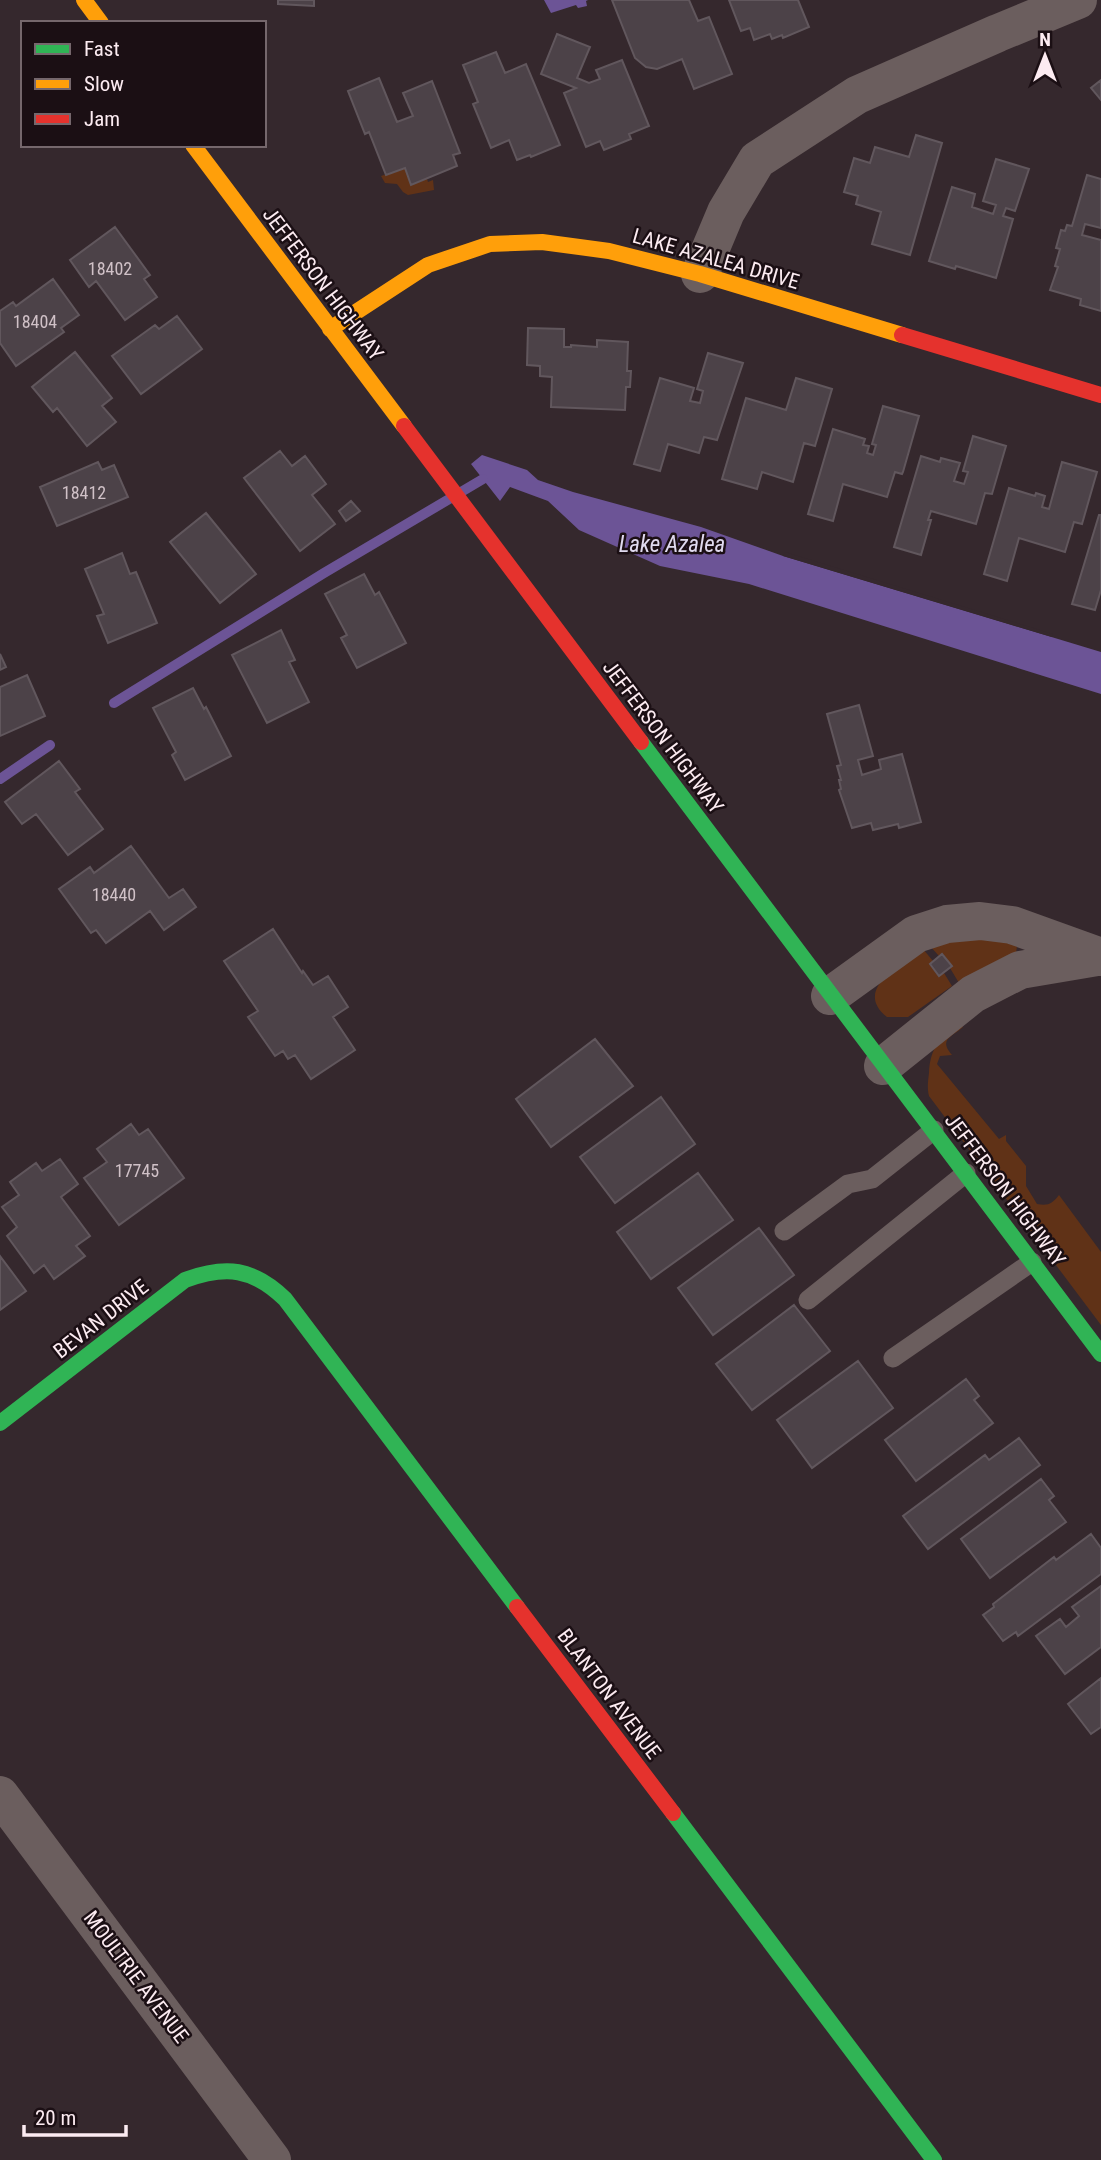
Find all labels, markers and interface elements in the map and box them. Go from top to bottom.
legend [21,21,266,147]
north arrow [1010,21,1080,91]
text: N [1039,28,1051,51]
text: Fast [84,37,120,61]
text: Slow [84,72,124,96]
text: Jam [84,107,120,131]
street label: JEFFERSON HIGHWAY [258,203,388,365]
street label: LAKE AZALEA DRIVE [630,224,802,294]
house number: 18402 [88,258,132,279]
house number: 18404 [13,311,57,332]
house number: 18412 [62,482,106,503]
water label: Lake Azalea [619,531,725,558]
street label: JEFFERSON HIGHWAY [598,656,728,818]
house number: 18440 [92,884,136,905]
street label: JEFFERSON HIGHWAY [940,1109,1070,1271]
house number: 17745 [115,1160,159,1181]
street label: BEVAN DRIVE [49,1275,153,1363]
street label: BLANTON AVENUE [552,1624,666,1764]
street label: MOULTRIE AVENUE [79,1906,193,2048]
scale bar [24,2094,126,2138]
text: 20 m [35,2106,76,2130]

